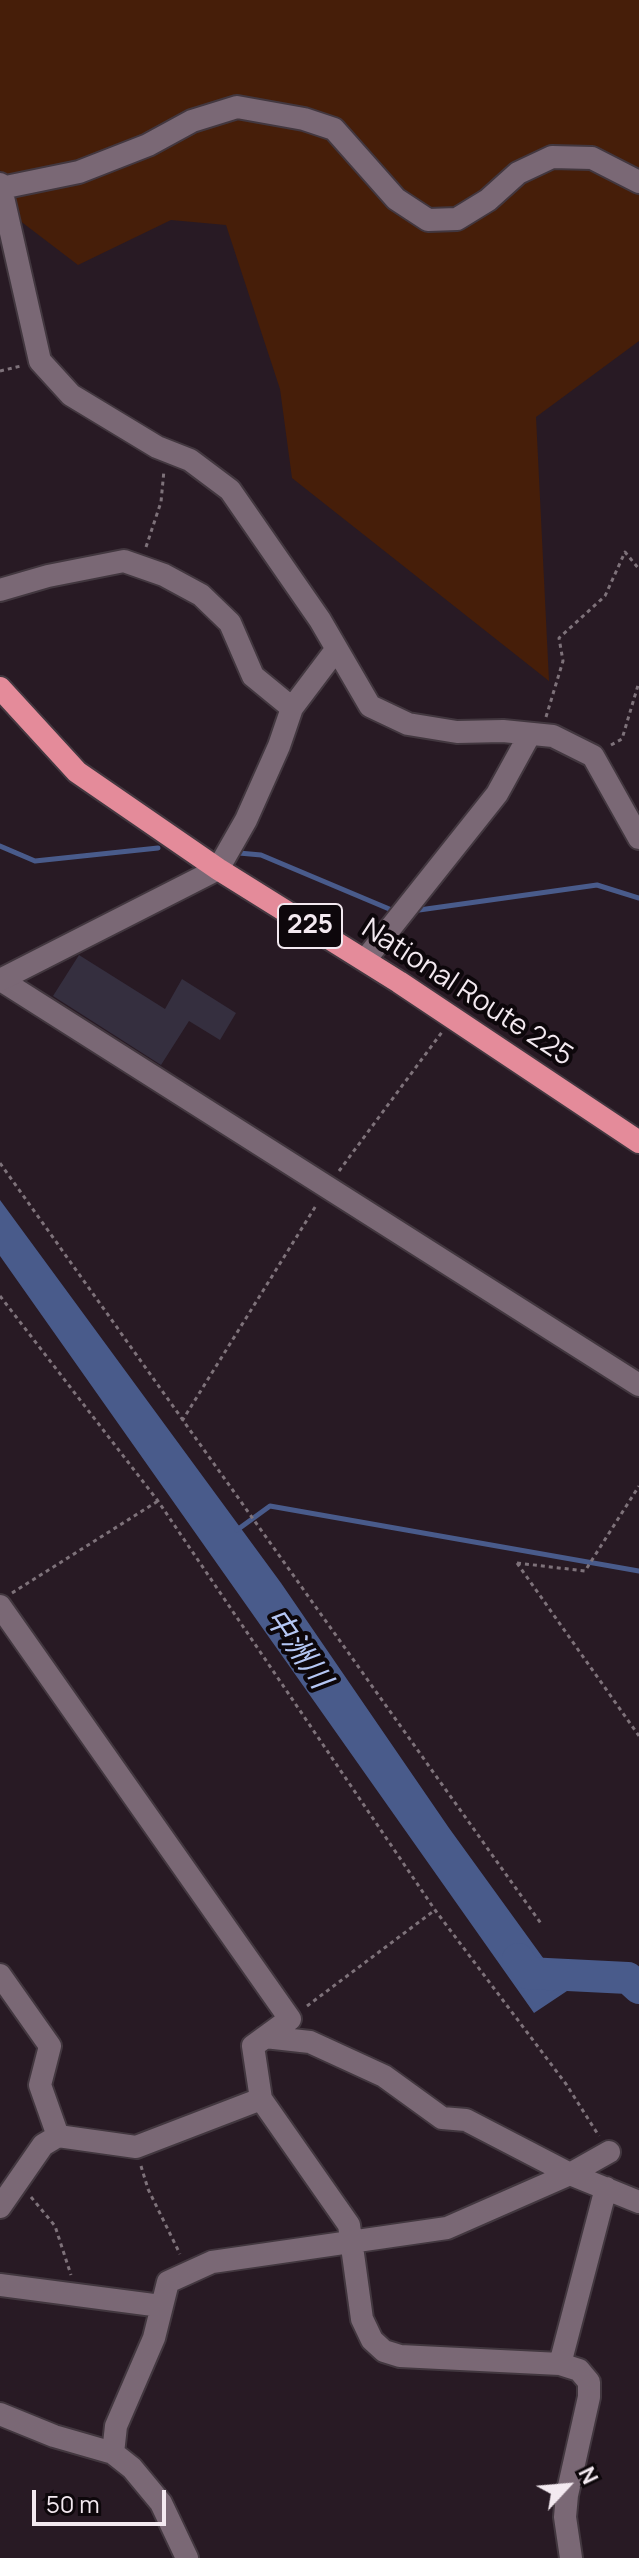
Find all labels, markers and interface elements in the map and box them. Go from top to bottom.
road number: 225 [278,904,342,948]
street label: National Route 225 [355,912,579,1074]
water label: 中洲川 [256,1602,338,1696]
north arrow [527,2446,607,2526]
text: N [572,2462,606,2489]
scale bar [36,2474,170,2524]
text: 50 m [46,2487,100,2520]

